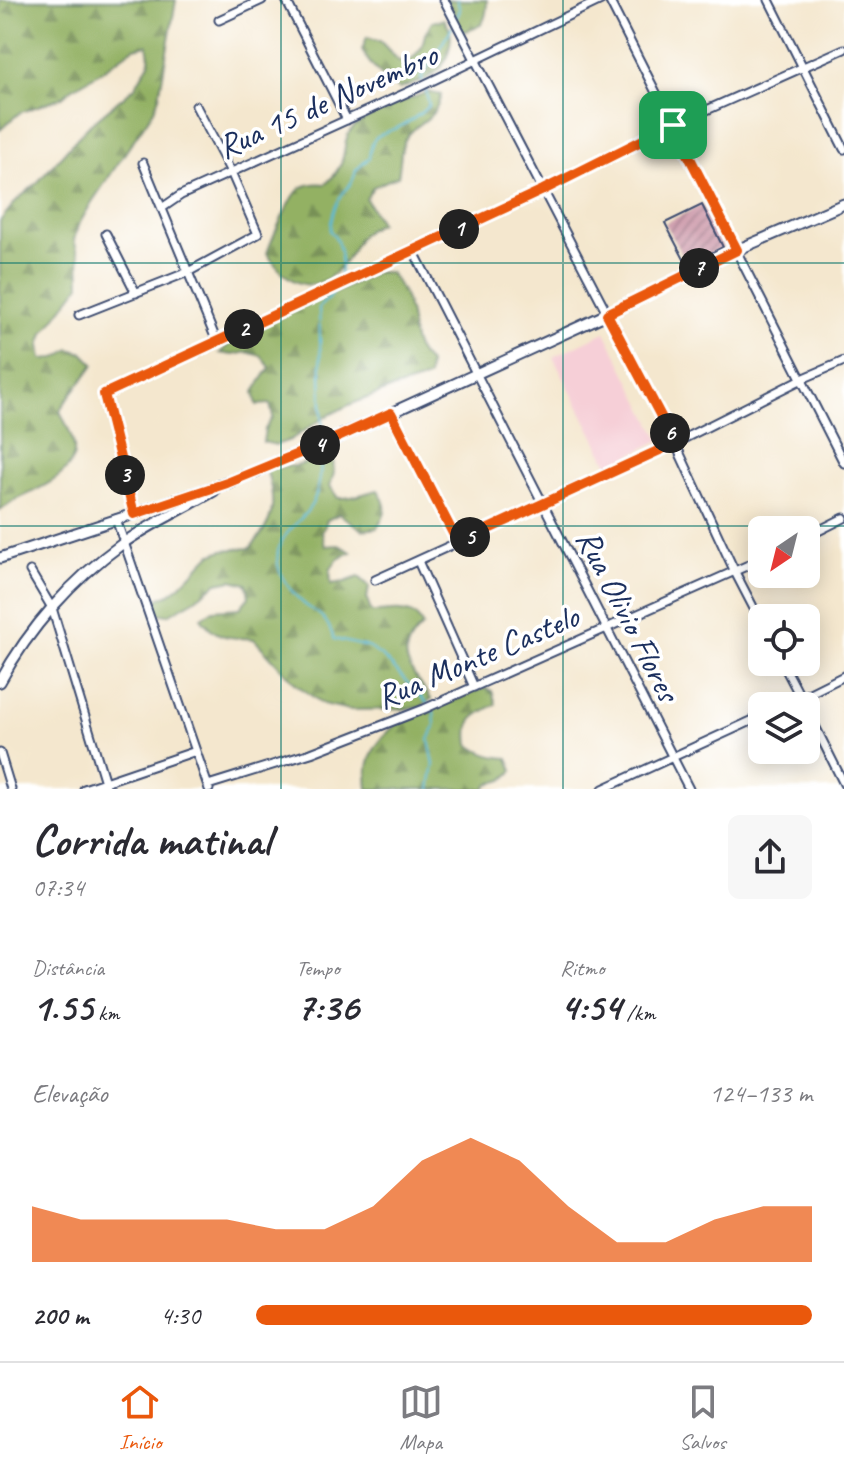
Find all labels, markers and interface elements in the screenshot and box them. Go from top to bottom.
street label: Rua 15 de Novembro [211,32,446,168]
pin [639,91,707,159]
icon: arrive [651,103,695,147]
pin: 1 [439,209,479,249]
text: 1 [454,215,464,243]
pin: 7 [679,248,719,288]
text: 7 [694,254,704,282]
pin: 2 [224,309,264,349]
text: 2 [239,315,249,343]
pin: 6 [650,413,690,453]
text: 6 [665,419,675,447]
pin: 4 [300,425,340,465]
text: 4 [315,431,325,459]
pin: 3 [105,455,145,495]
text: 3 [120,461,130,489]
north arrow [748,516,820,588]
map controls [748,516,820,764]
pin: 5 [450,517,490,557]
street label: Rua Olivio Flores [567,522,691,711]
text: 5 [465,523,475,551]
street label: Rua Monte Castelo [370,594,587,718]
button: locate [748,604,820,676]
button: layers [748,692,820,764]
text: Corrida matinal [32,813,270,868]
button: share [728,815,812,899]
text: 07:34 [32,871,84,904]
text: Distância [32,954,104,982]
text: Tempo [296,954,340,982]
text: Ritmo [560,954,604,982]
text: 1.55 [32,982,93,1032]
text: 7:36 [296,982,359,1032]
text: 4:54 [560,982,621,1032]
text: km [93,999,119,1027]
text: /km [621,999,655,1027]
text: Elevação [32,1077,107,1110]
text: 124–133 m [709,1077,812,1110]
text: 200 m [32,1299,88,1332]
text: 4:30 [160,1299,200,1332]
tab: Início [118,1380,162,1456]
tab: Mapa [399,1380,443,1456]
tab: Salvos [679,1380,726,1456]

